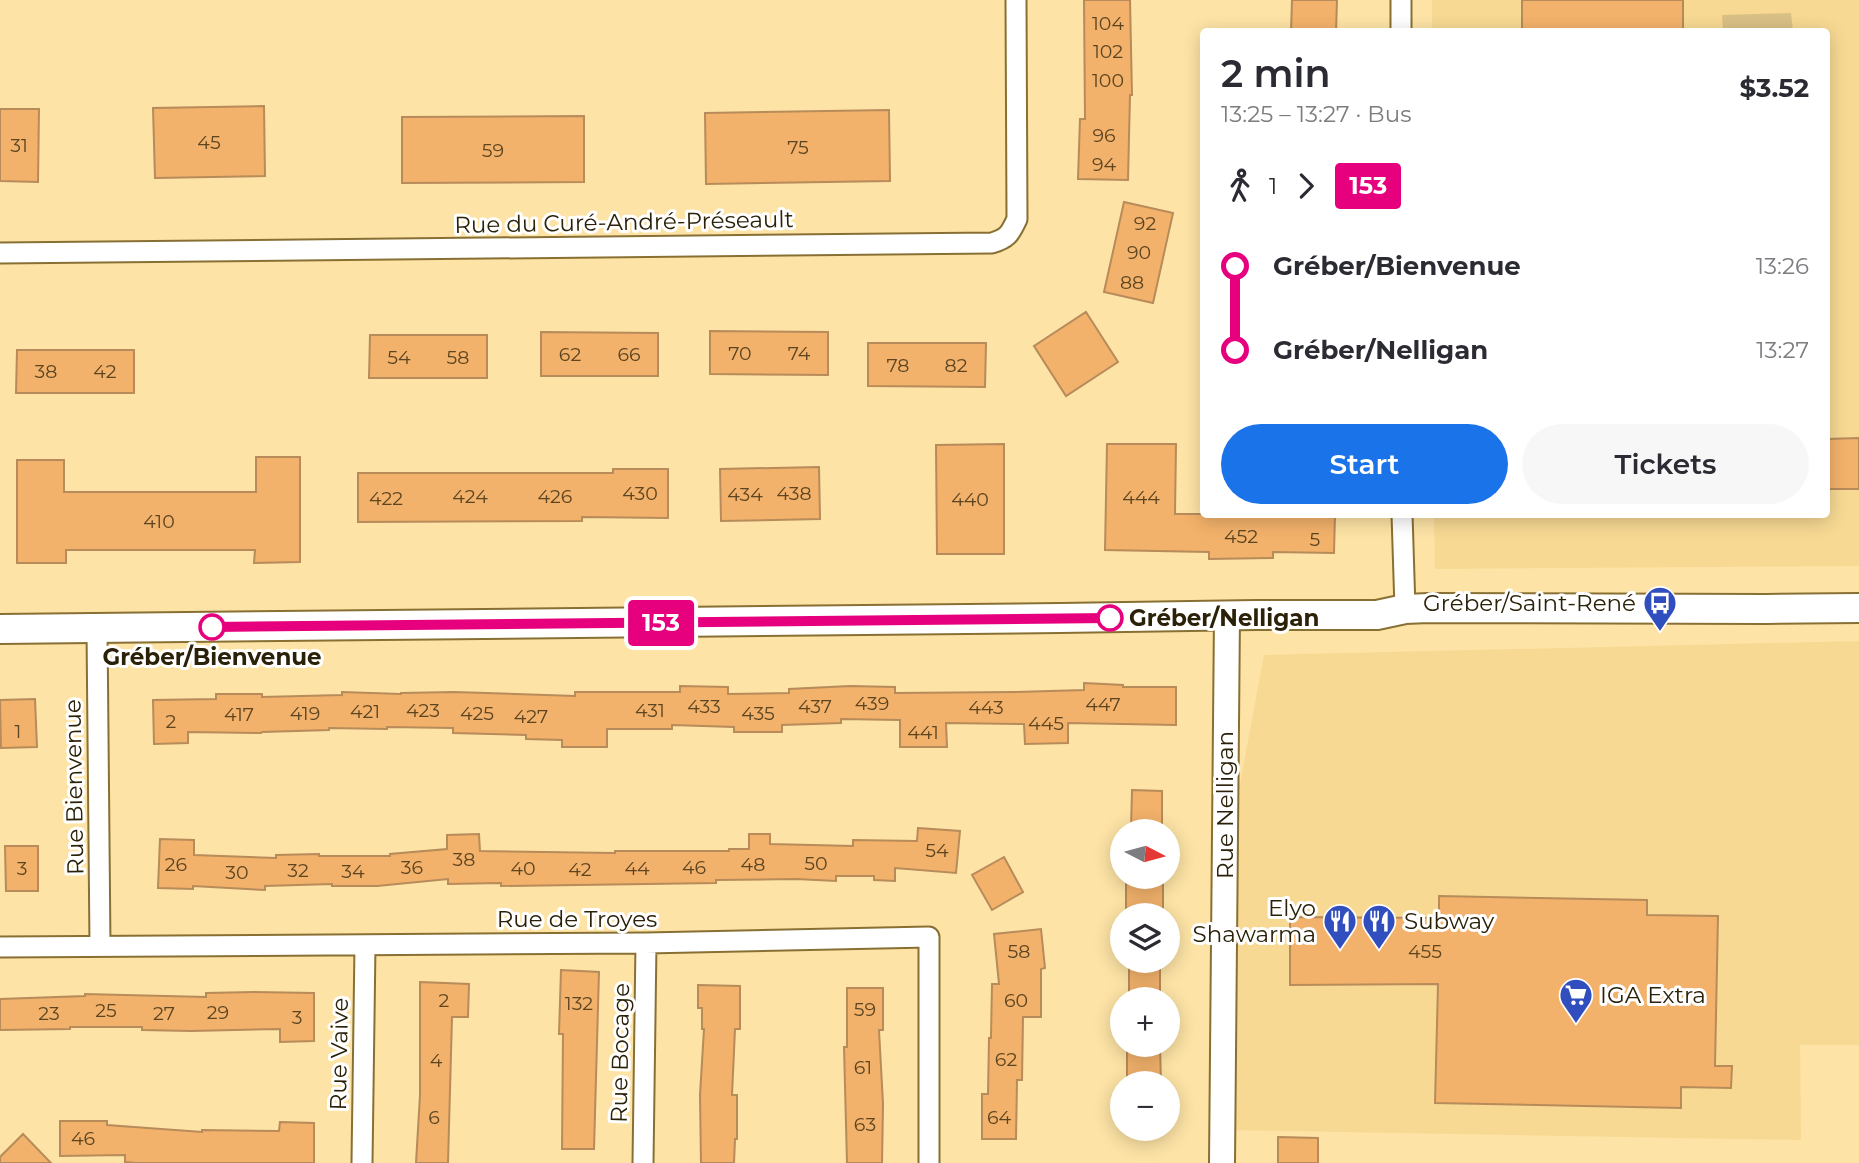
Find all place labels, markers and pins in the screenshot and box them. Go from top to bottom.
bus stop icon: Gréber/Saint-René [1641,584,1679,633]
place label: Gréber/Saint-René [1423,589,1636,617]
place label: Gréber/Nelligan [1129,604,1319,632]
marker: Gréber/Nelligan [1097,605,1123,631]
marker: Gréber/Bienvenue [199,614,225,640]
place label: Gréber/Bienvenue [102,643,322,671]
place label: Elyo Shawarma [1193,894,1316,948]
restaurant icon: Elyo Shawarma [1321,902,1359,951]
restaurant icon: Subway [1360,902,1398,951]
place label: Subway [1404,907,1495,935]
supermarket icon: IGA Extra [1557,976,1595,1025]
place label: IGA Extra [1600,981,1706,1009]

